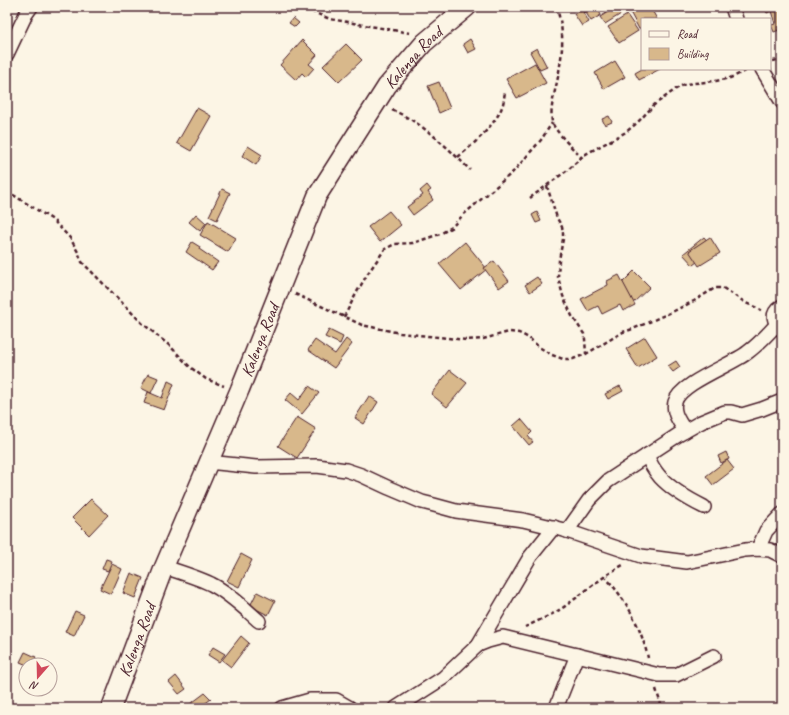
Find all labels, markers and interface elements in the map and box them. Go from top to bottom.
legend [641,18,771,70]
street label: Kalenga Road [380,21,448,93]
text: Road [677,26,699,42]
text: Building [677,46,709,62]
street label: Kalenga Road [236,298,285,380]
street label: Kalenga Road [114,598,161,680]
north arrow [18,657,58,697]
text: N [27,678,40,694]

